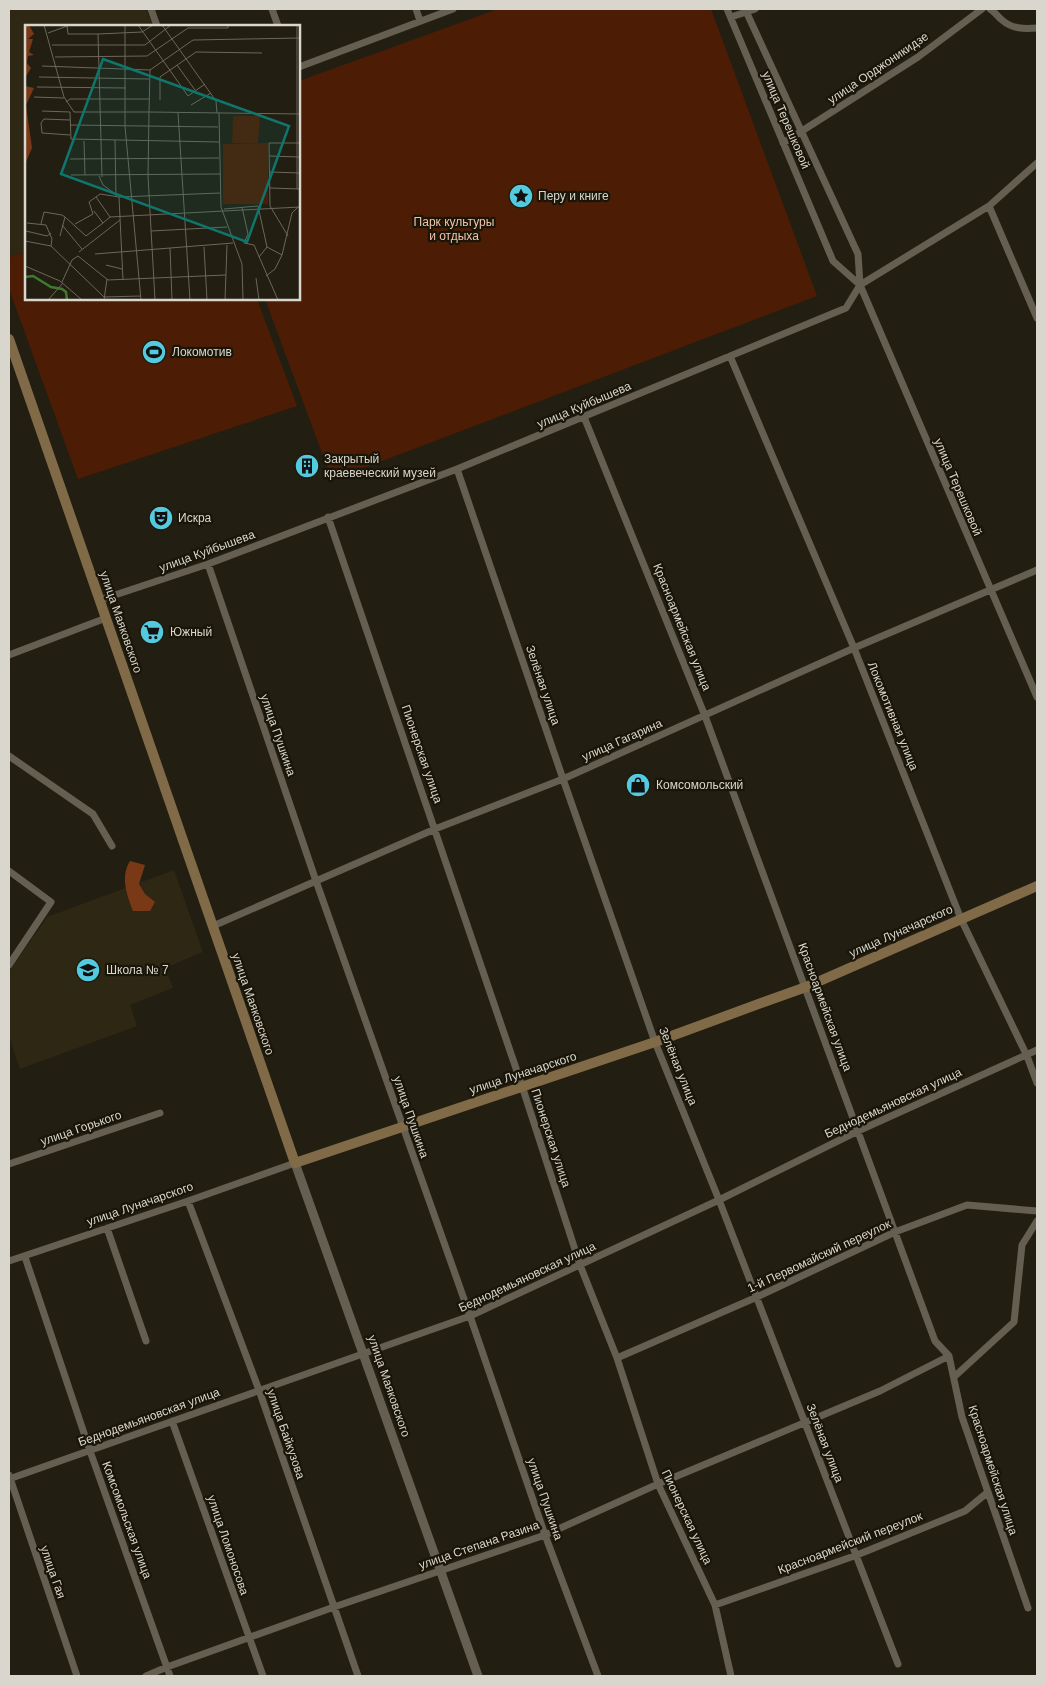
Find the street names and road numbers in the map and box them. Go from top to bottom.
street label: улица Орджоникидзе [825,29,931,107]
street label: улица Терешковой [759,69,813,171]
street label: улица Куйбышева [535,379,633,431]
street label: улица Терешковой [931,436,985,538]
street label: улица Куйбышева [157,527,257,575]
street label: Красноармейская улица [650,562,714,693]
street label: улица Маяковского [97,569,145,675]
street label: Зелёная улица [523,643,563,727]
street label: Локомотивная улица [865,660,921,773]
street label: улица Пушкина [257,692,299,778]
street label: Пионерская улица [399,703,445,805]
street label: улица Гагарина [580,716,665,764]
street label: улица Луначарского [847,902,955,960]
street label: Красноармейская улица [795,941,855,1073]
street label: улица Маяковского [229,951,277,1057]
street label: Зелёная улица [656,1025,700,1108]
street label: улица Луначарского [468,1049,579,1097]
street label: Беднодемьяновская улица [822,1065,964,1141]
street label: улица Пушкина [390,1074,432,1160]
street label: Пионерская улица [528,1087,574,1189]
street label: улица Горького [39,1108,124,1148]
street label: улица Луначарского [85,1179,195,1229]
street label: 1-й Первомайский переулок [745,1216,894,1295]
street label: Беднодемьяновская улица [456,1239,598,1315]
street label: улица Маяковского [365,1333,413,1439]
street label: Беднодемьяновская улица [76,1385,222,1449]
street label: улица Байкузова [264,1387,308,1481]
street label: Зелёная улица [804,1402,847,1485]
street label: Красноармейская улица [965,1403,1021,1537]
street label: улица Пушкина [524,1456,566,1542]
street label: Комсомольская улица [99,1460,155,1581]
street label: Пионерская улица [659,1467,715,1567]
street label: улица Ломоносова [204,1493,252,1597]
street label: Красноармейский переулок [776,1509,925,1577]
street label: улица Степана Разина [417,1518,541,1572]
street label: улица Гая [37,1544,69,1600]

